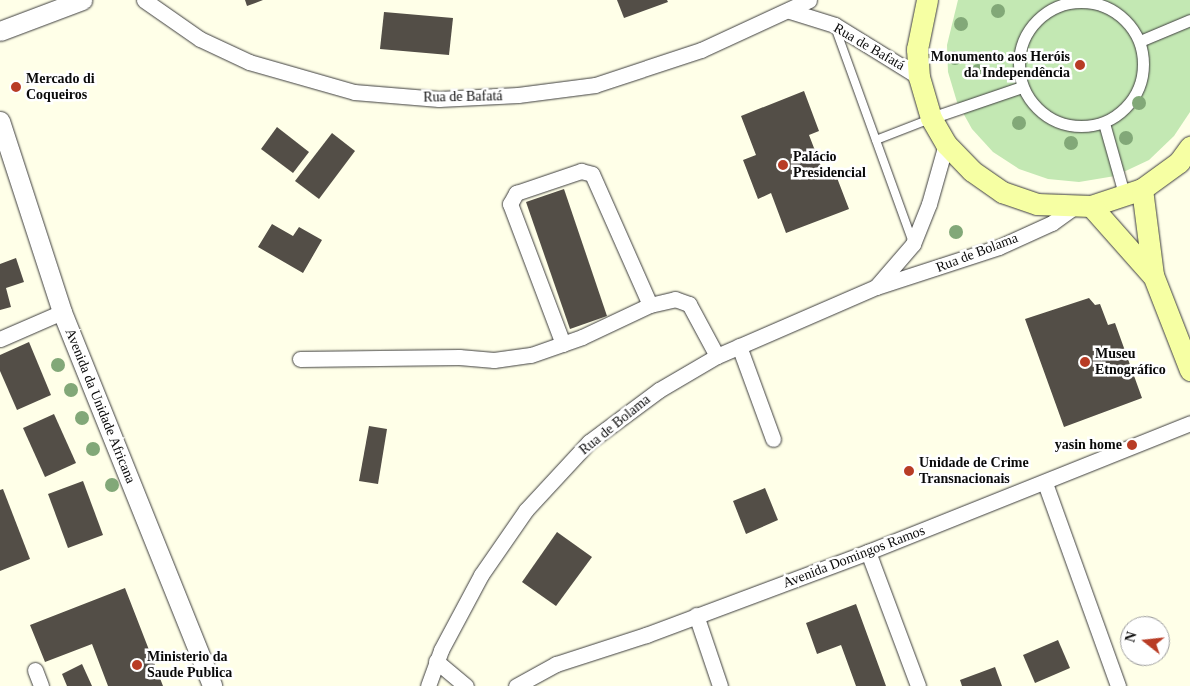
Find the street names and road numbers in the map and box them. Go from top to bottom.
street label: Rua de Bafatá [830,20,908,74]
street label: Rua de Bafatá [423,88,503,106]
street label: Rua de Bolama [934,230,1020,276]
street label: Avenida da Unidade Africana [61,326,139,486]
street label: Rua de Bolama [576,391,654,459]
street label: Avenida Domingos Ramos [781,522,927,592]

